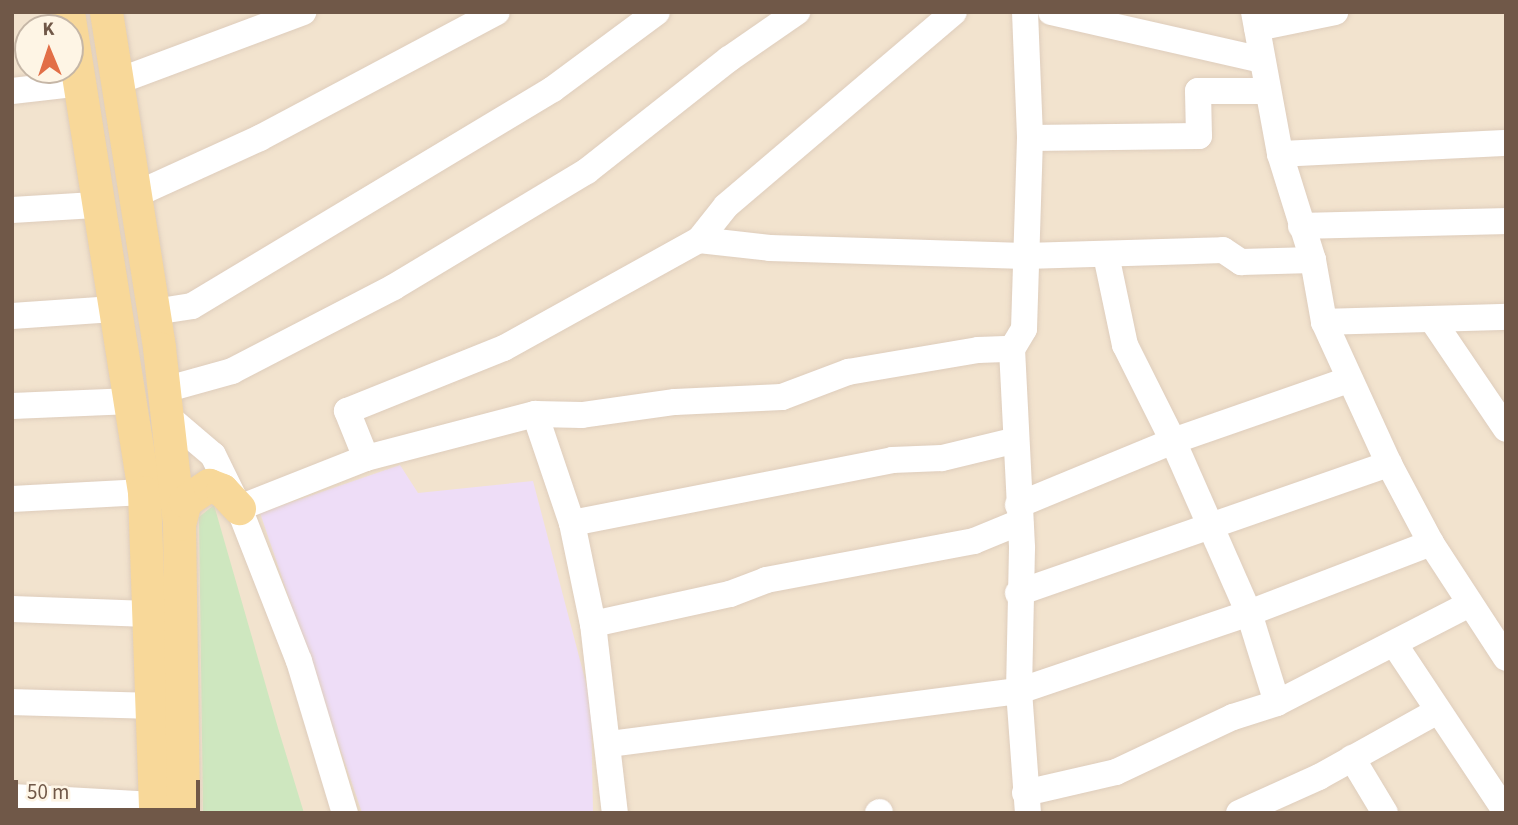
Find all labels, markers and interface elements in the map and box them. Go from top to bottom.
north arrow [14,14,84,84]
text: K [42,16,55,43]
scale bar [18,766,203,810]
text: 50 m [27,777,69,807]

